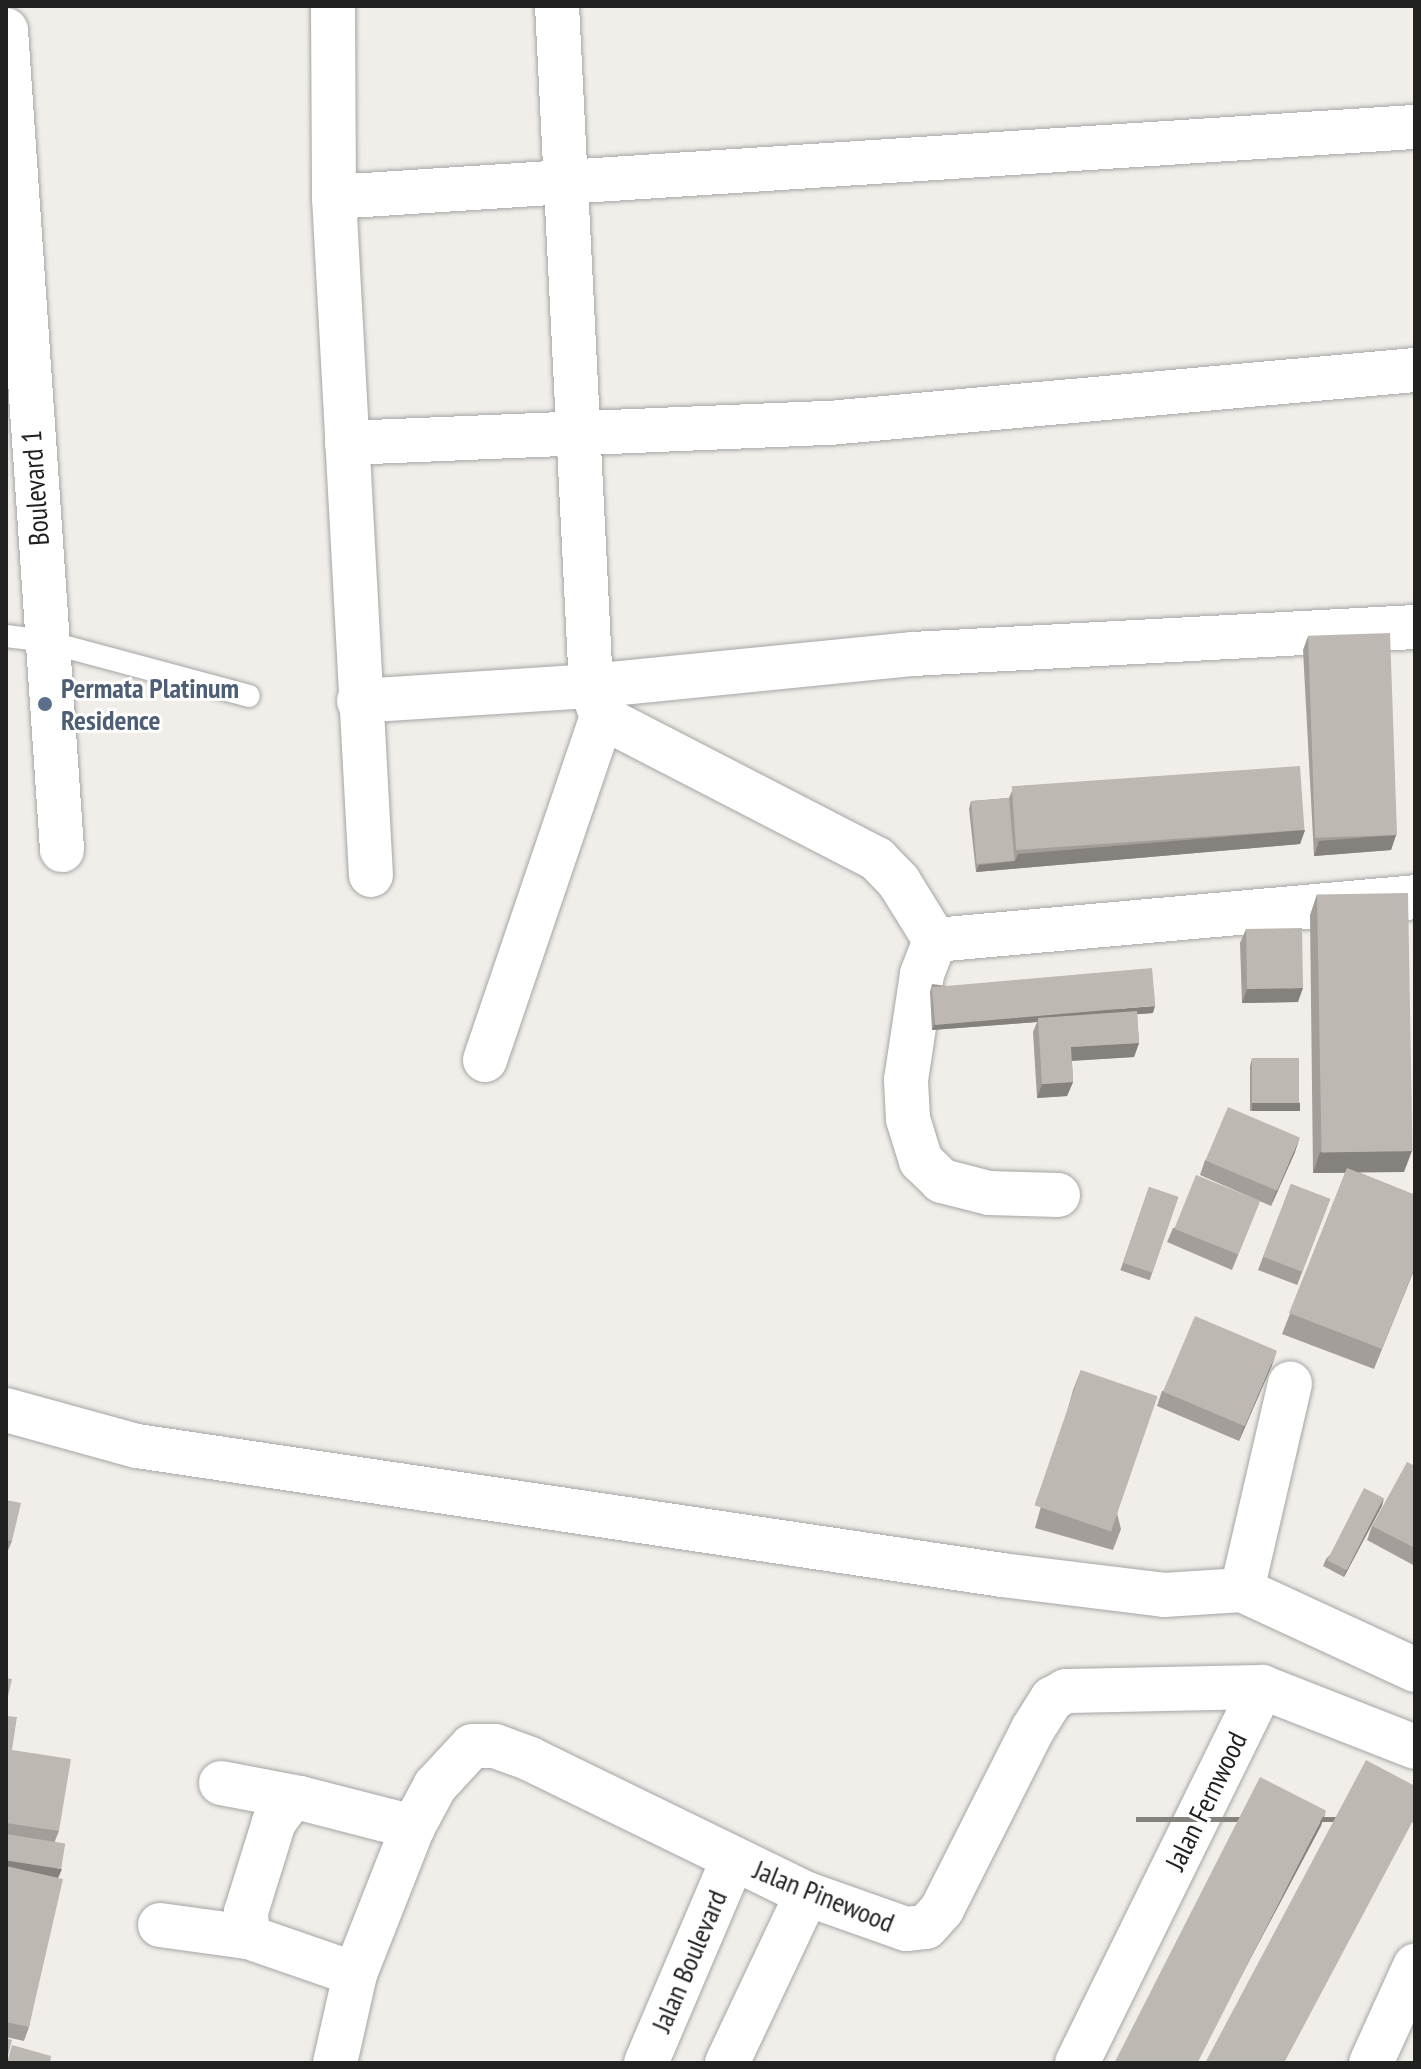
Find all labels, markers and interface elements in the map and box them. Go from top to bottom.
street label: Boulevard 1 [14,429,56,547]
place label: Permata Platinum Residence [61,671,239,737]
marker: Permata Platinum Residence [36,695,54,713]
street label: Jalan Fernwood [1158,1726,1254,1876]
street label: Jalan Pinewood [749,1853,899,1939]
street label: Jalan Boulevard [644,1885,734,2037]

